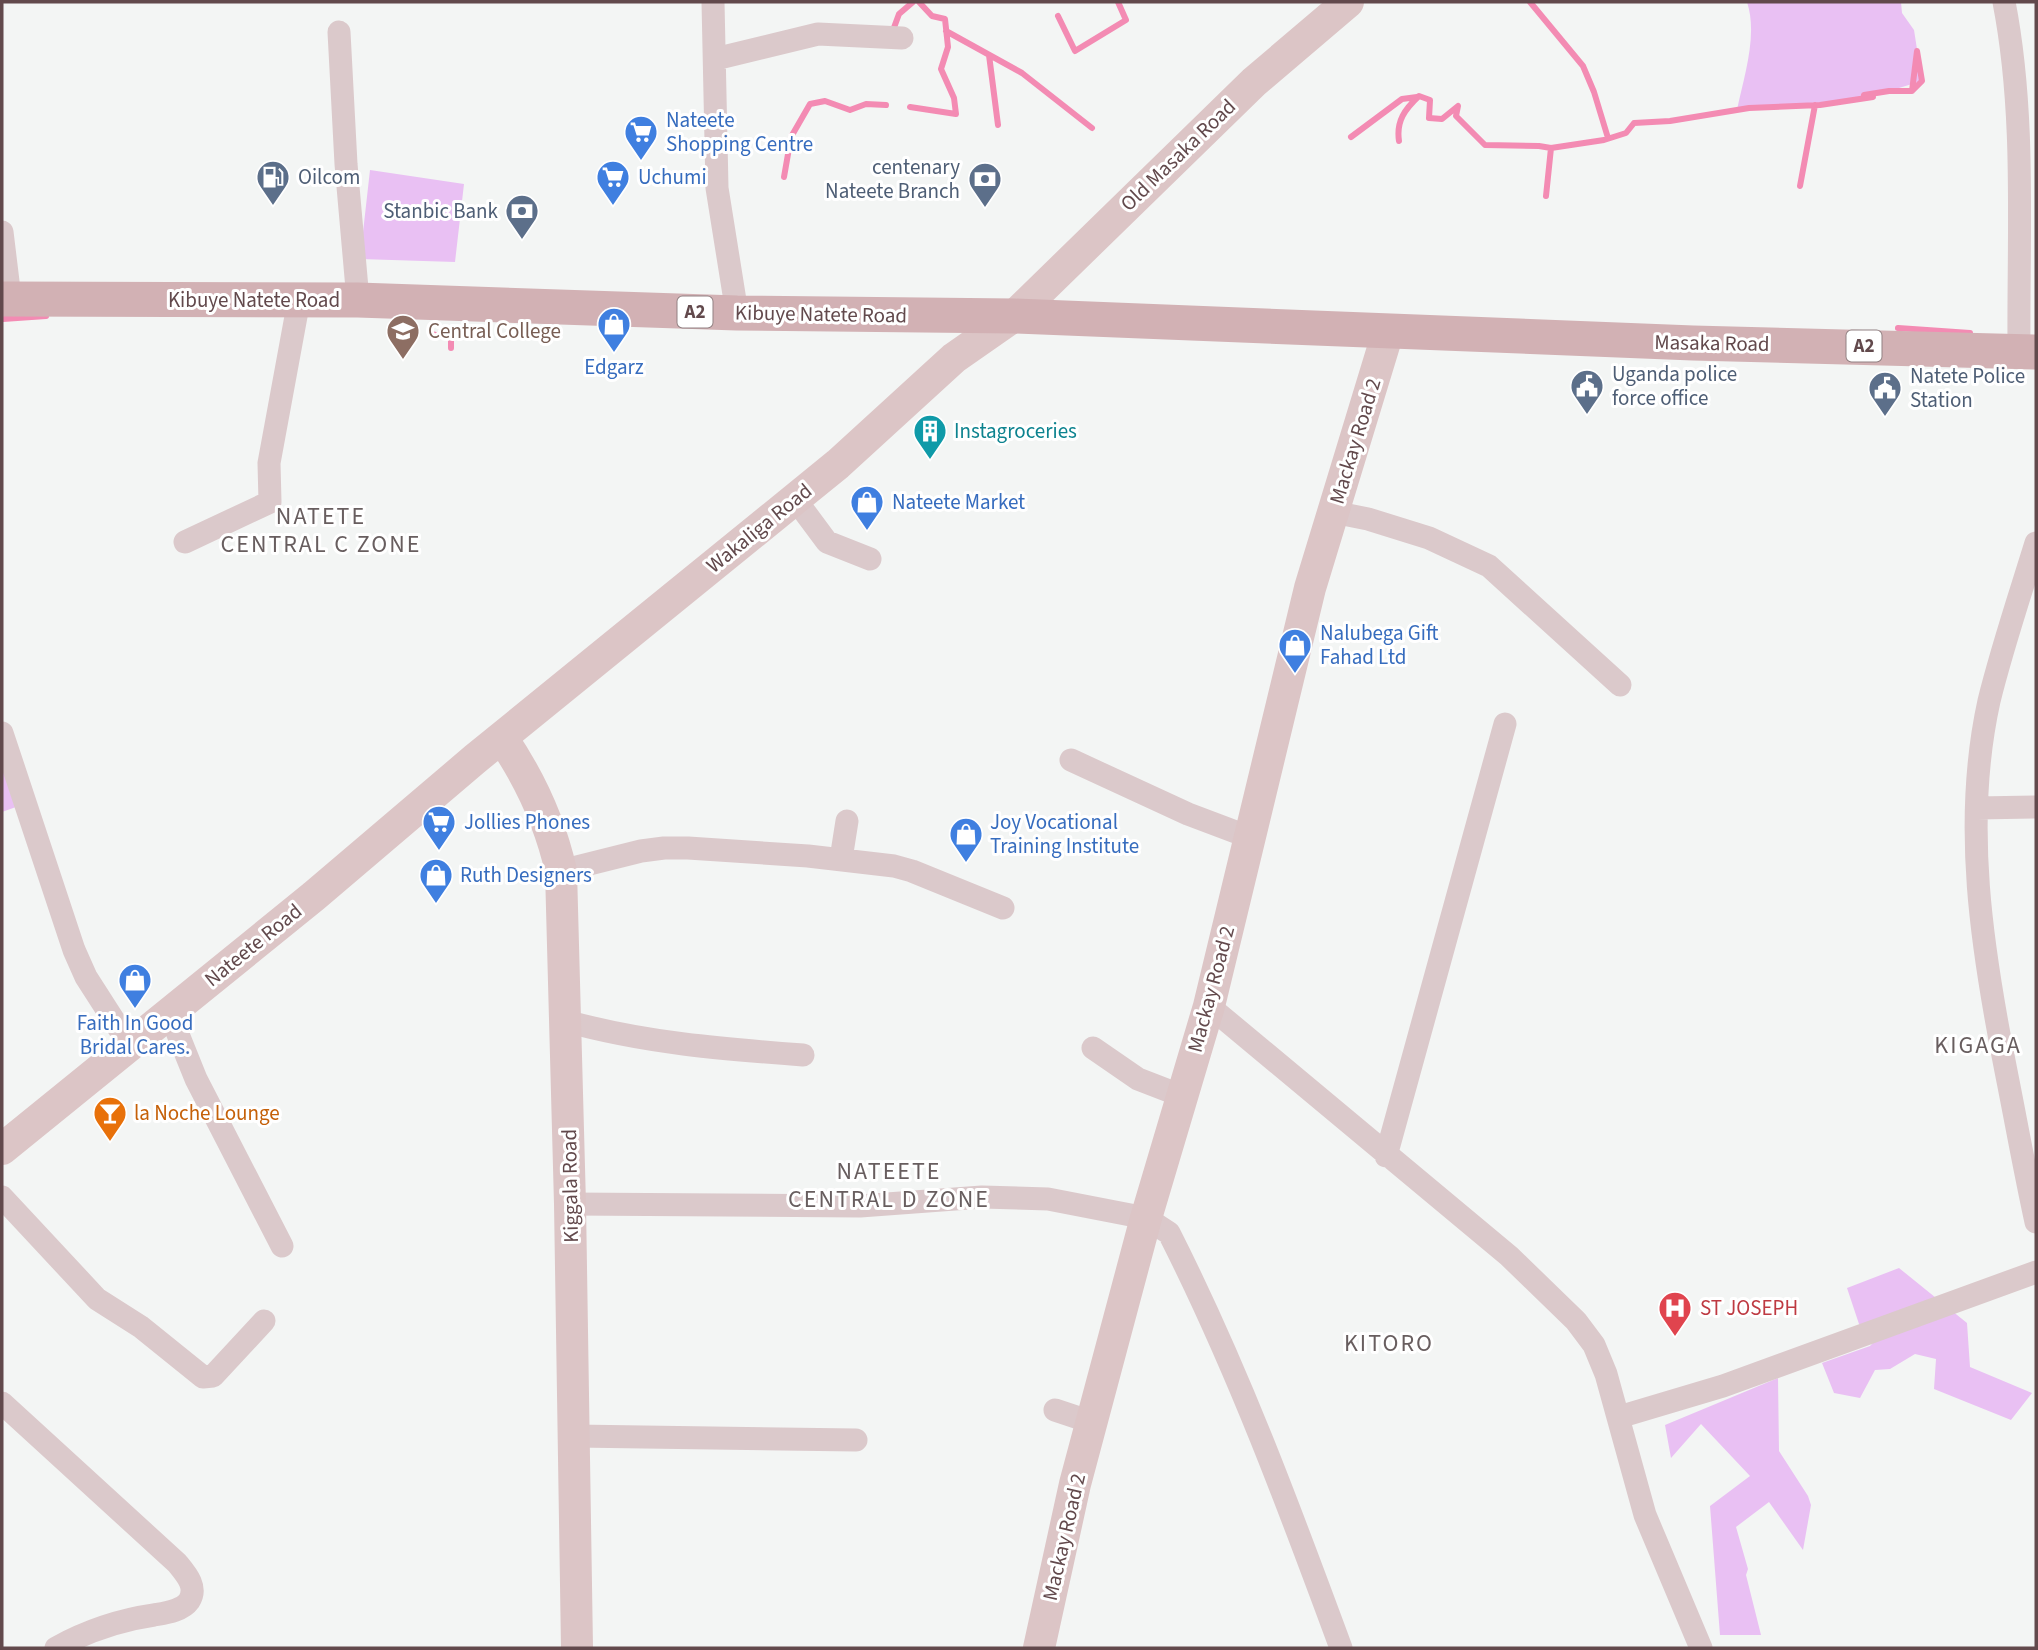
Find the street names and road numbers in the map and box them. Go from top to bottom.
street label: Old Masaka Road [1113,92,1243,218]
street label: Kibuye Natete Road [168,285,340,315]
road number: A2 [678,296,712,328]
street label: Kibuye Natete Road [735,298,907,330]
street label: Masaka Road [1654,327,1770,359]
road number: A2 [1846,330,1882,362]
street label: Mackay Road 2 [1322,374,1388,508]
street label: Wakaliga Road [700,476,818,580]
street label: Nateete Road [198,896,308,994]
street label: Mackay Road 2 [1180,922,1242,1056]
street label: Kiggala Road [554,1129,586,1243]
street label: Mackay Road 2 [1035,1470,1093,1604]

